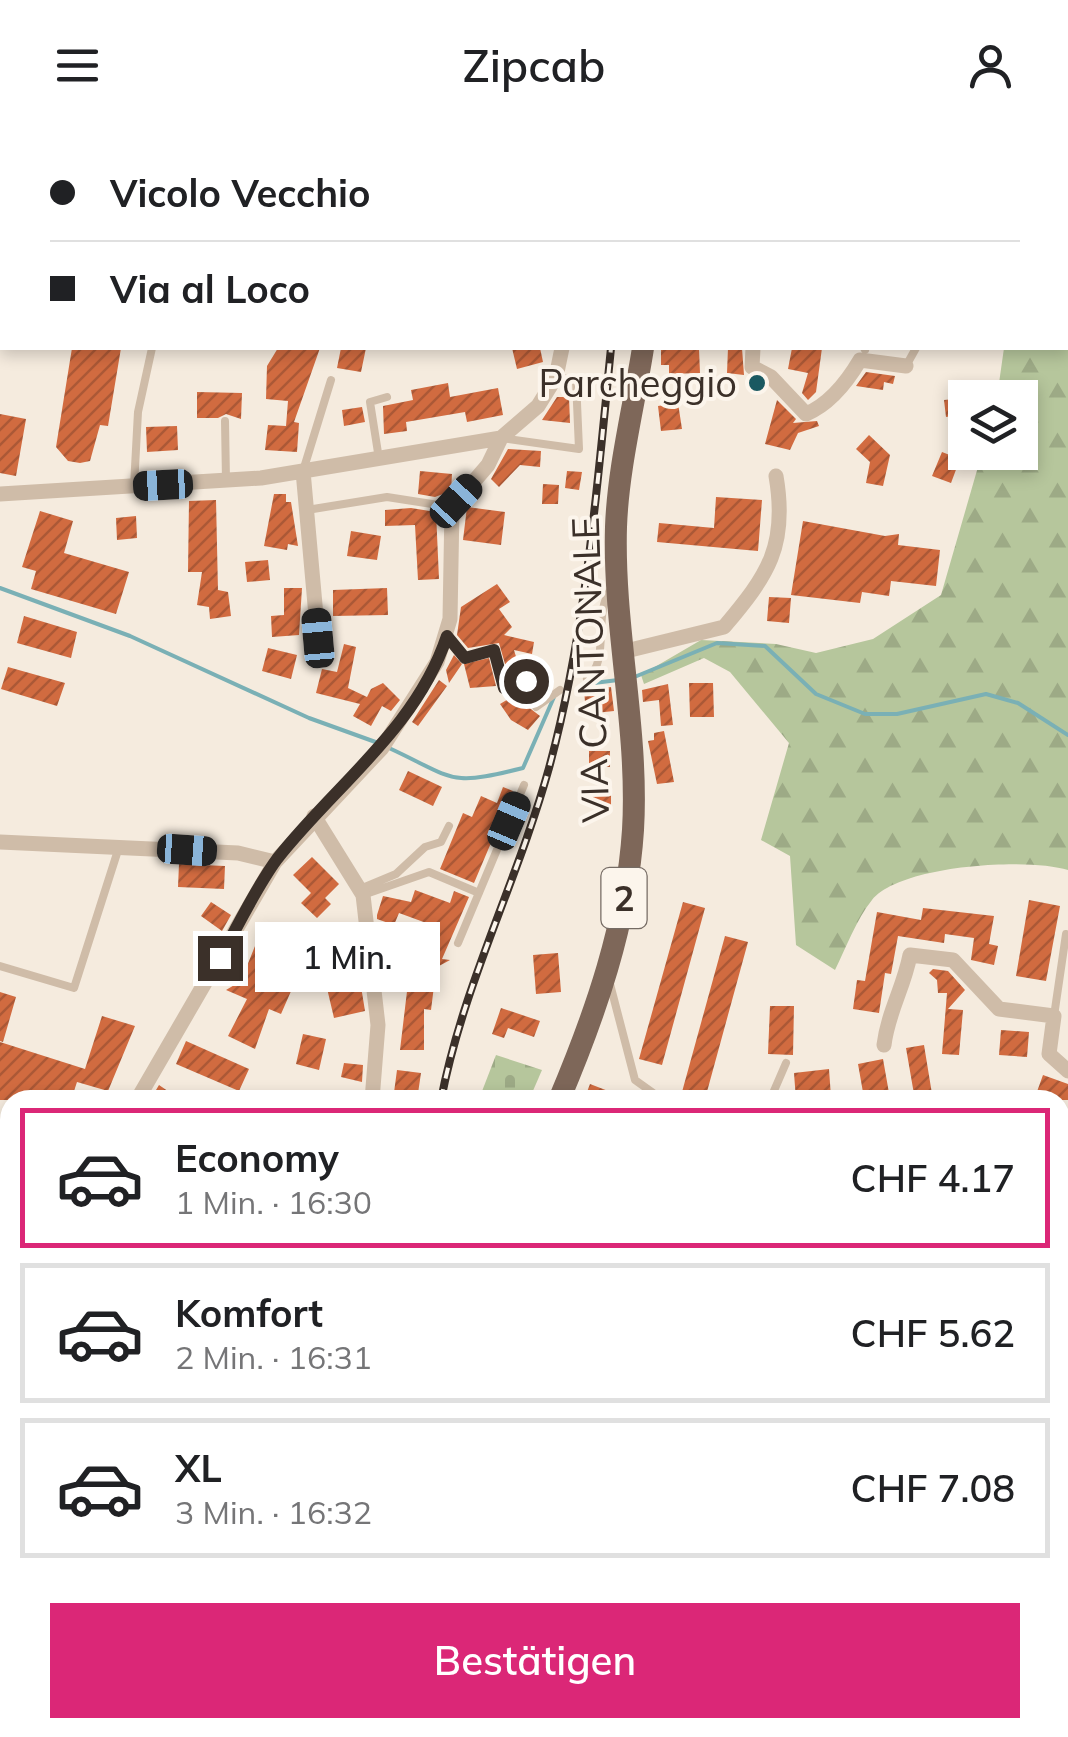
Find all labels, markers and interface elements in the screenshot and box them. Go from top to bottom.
text: Zipcab [463,37,605,93]
icon: menu [50,38,105,93]
icon: person [963,38,1018,93]
text: Vicolo Vecchio [110,169,371,217]
text: Via al Loco [110,265,310,313]
place label: Parcheggio [539,359,737,407]
marker: Parcheggio [746,372,768,394]
map controls [948,380,1038,470]
button: layers [948,380,1038,470]
car [132,468,194,502]
car [425,469,487,533]
street label: VIA CANTONALE [561,516,619,824]
car [300,607,336,669]
route start [504,659,549,704]
car [483,788,535,854]
car [156,833,218,867]
road number: 2 [602,868,646,928]
callout: 1 Min. [255,923,440,993]
route end [198,936,243,981]
text: 1 Min. [303,937,392,977]
icon: car [55,1133,145,1223]
text: Economy [175,1134,339,1182]
text: CHF 4.17 [851,1154,1015,1202]
text: 1 Min. · 16:30 [175,1182,372,1222]
icon: car [55,1288,145,1378]
text: Komfort [175,1289,323,1337]
text: CHF 5.62 [851,1309,1015,1357]
text: 2 Min. · 16:31 [175,1337,372,1377]
icon: car [55,1443,145,1533]
text: XL [175,1444,222,1492]
text: CHF 7.08 [851,1464,1015,1512]
text: 3 Min. · 16:32 [175,1492,372,1532]
button: Bestätigen [50,1603,1020,1718]

